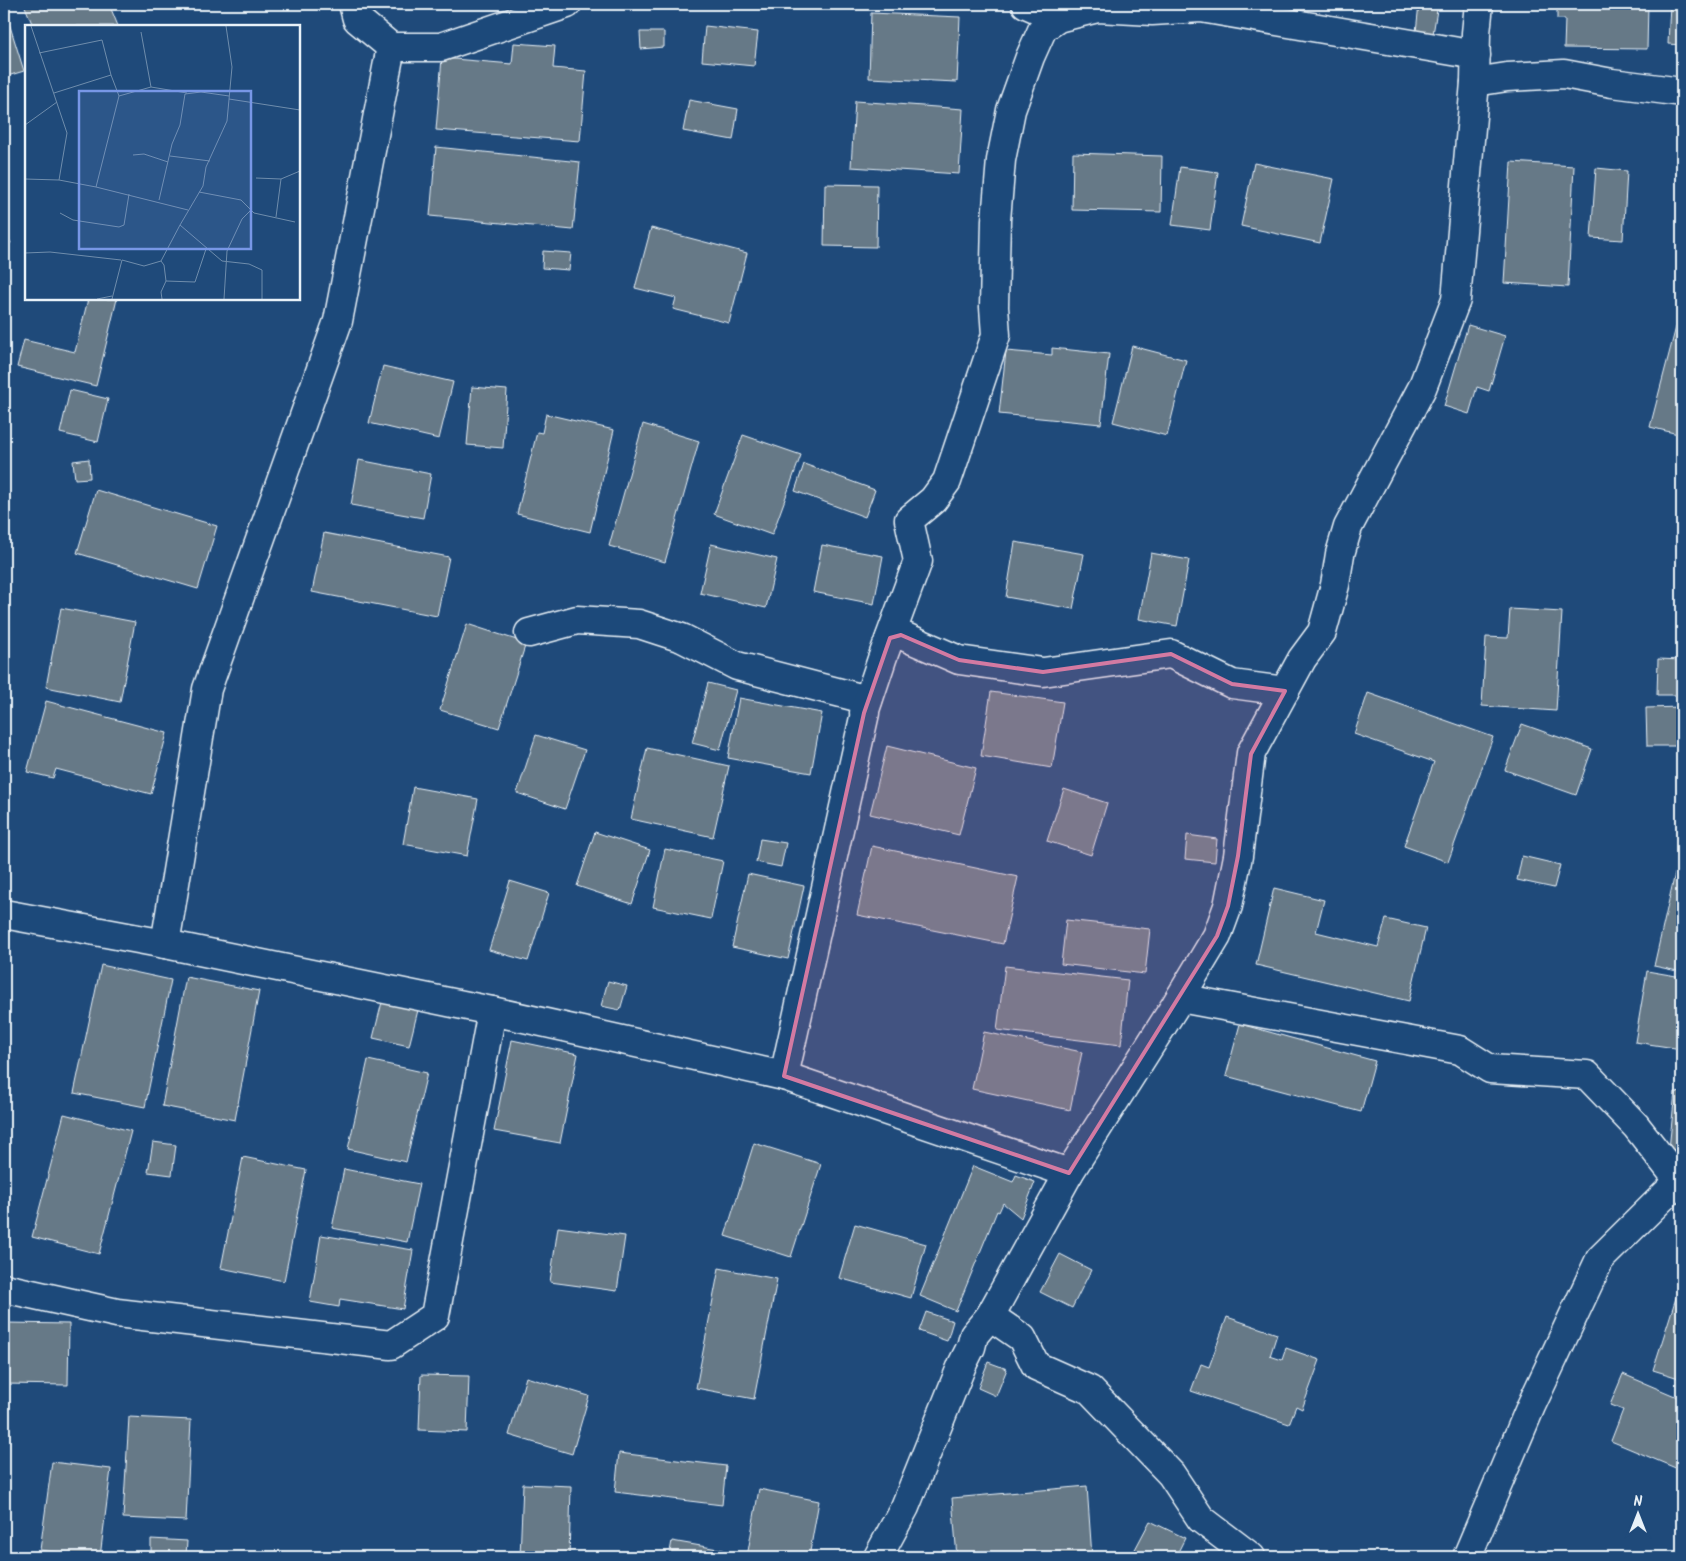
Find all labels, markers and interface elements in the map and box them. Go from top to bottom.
inset map [25,25,300,300]
north arrow [1614,1488,1664,1538]
text: N [1634,1491,1643,1513]

